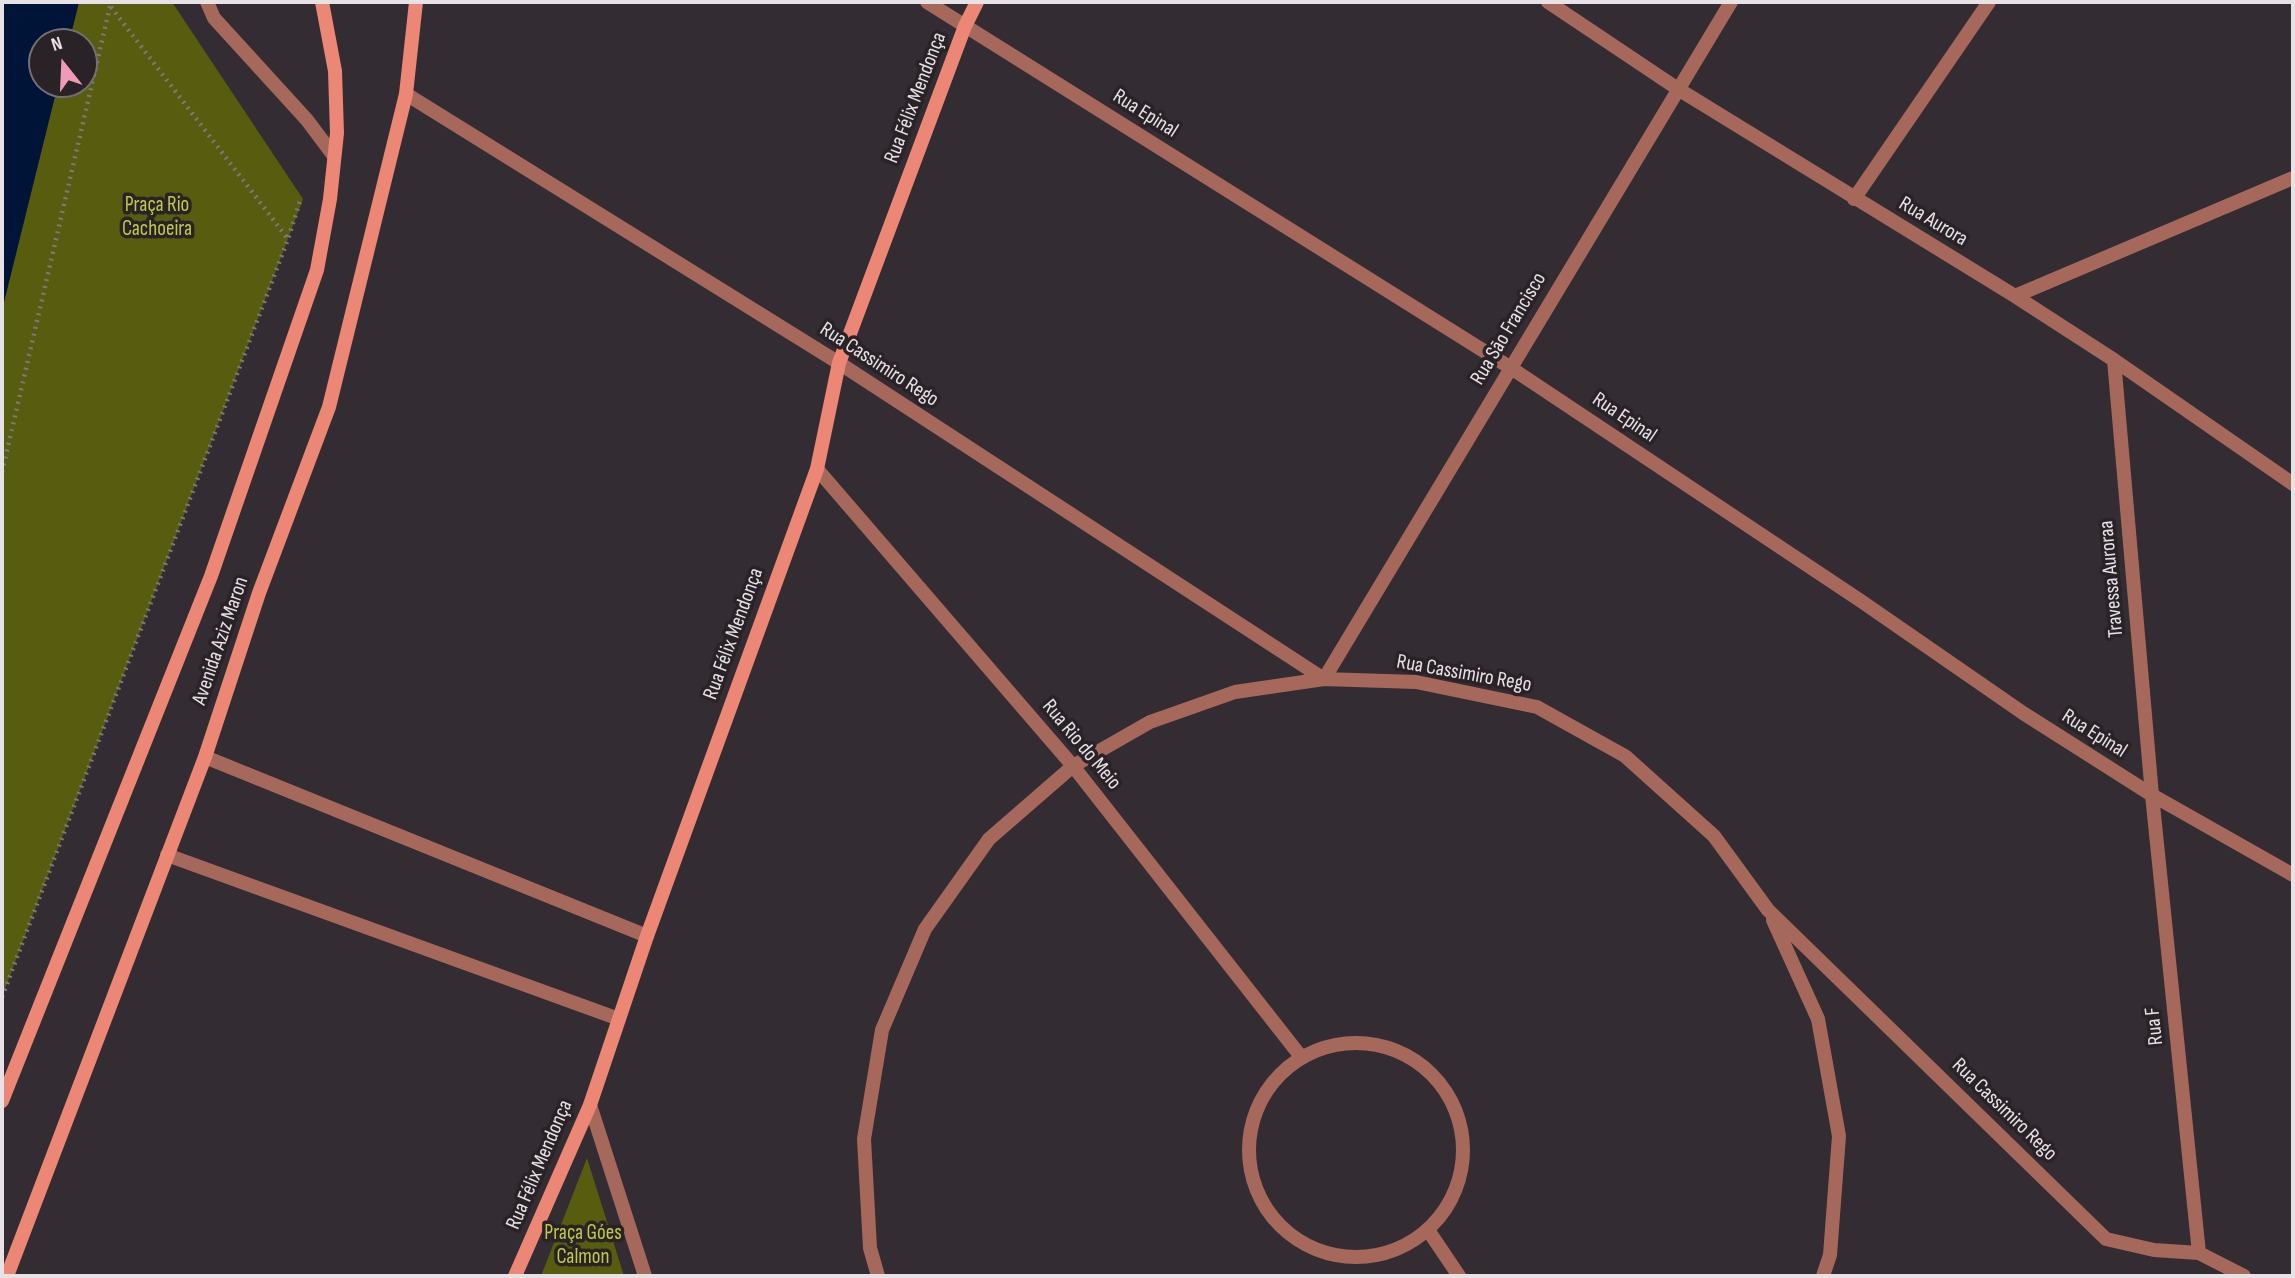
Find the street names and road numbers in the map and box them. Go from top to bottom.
street label: Rua Félix Mendonça [879,29,953,167]
street label: Rua Epinal [1108,84,1182,144]
street label: Rua Aurora [1894,192,1972,252]
street label: Rua São Francisco [1466,268,1552,390]
street label: Rua Cassimiro Rego [815,317,943,413]
street label: Rua Epinal [1587,387,1661,449]
street label: Travessa Auroraa [2094,520,2130,638]
street label: Rua Félix Mendonça [699,565,769,703]
street label: Avenida Aziz Maron [187,574,255,708]
street label: Rua Cassimiro Rego [1395,650,1533,698]
street label: Rua Rio do Meio [1036,695,1126,795]
street label: Rua Epinal [2057,704,2131,764]
street label: Rua F [2140,1006,2170,1046]
street label: Rua Cassimiro Rego [1946,1053,2062,1167]
street label: Rua Félix Mendonça [501,1097,579,1233]

